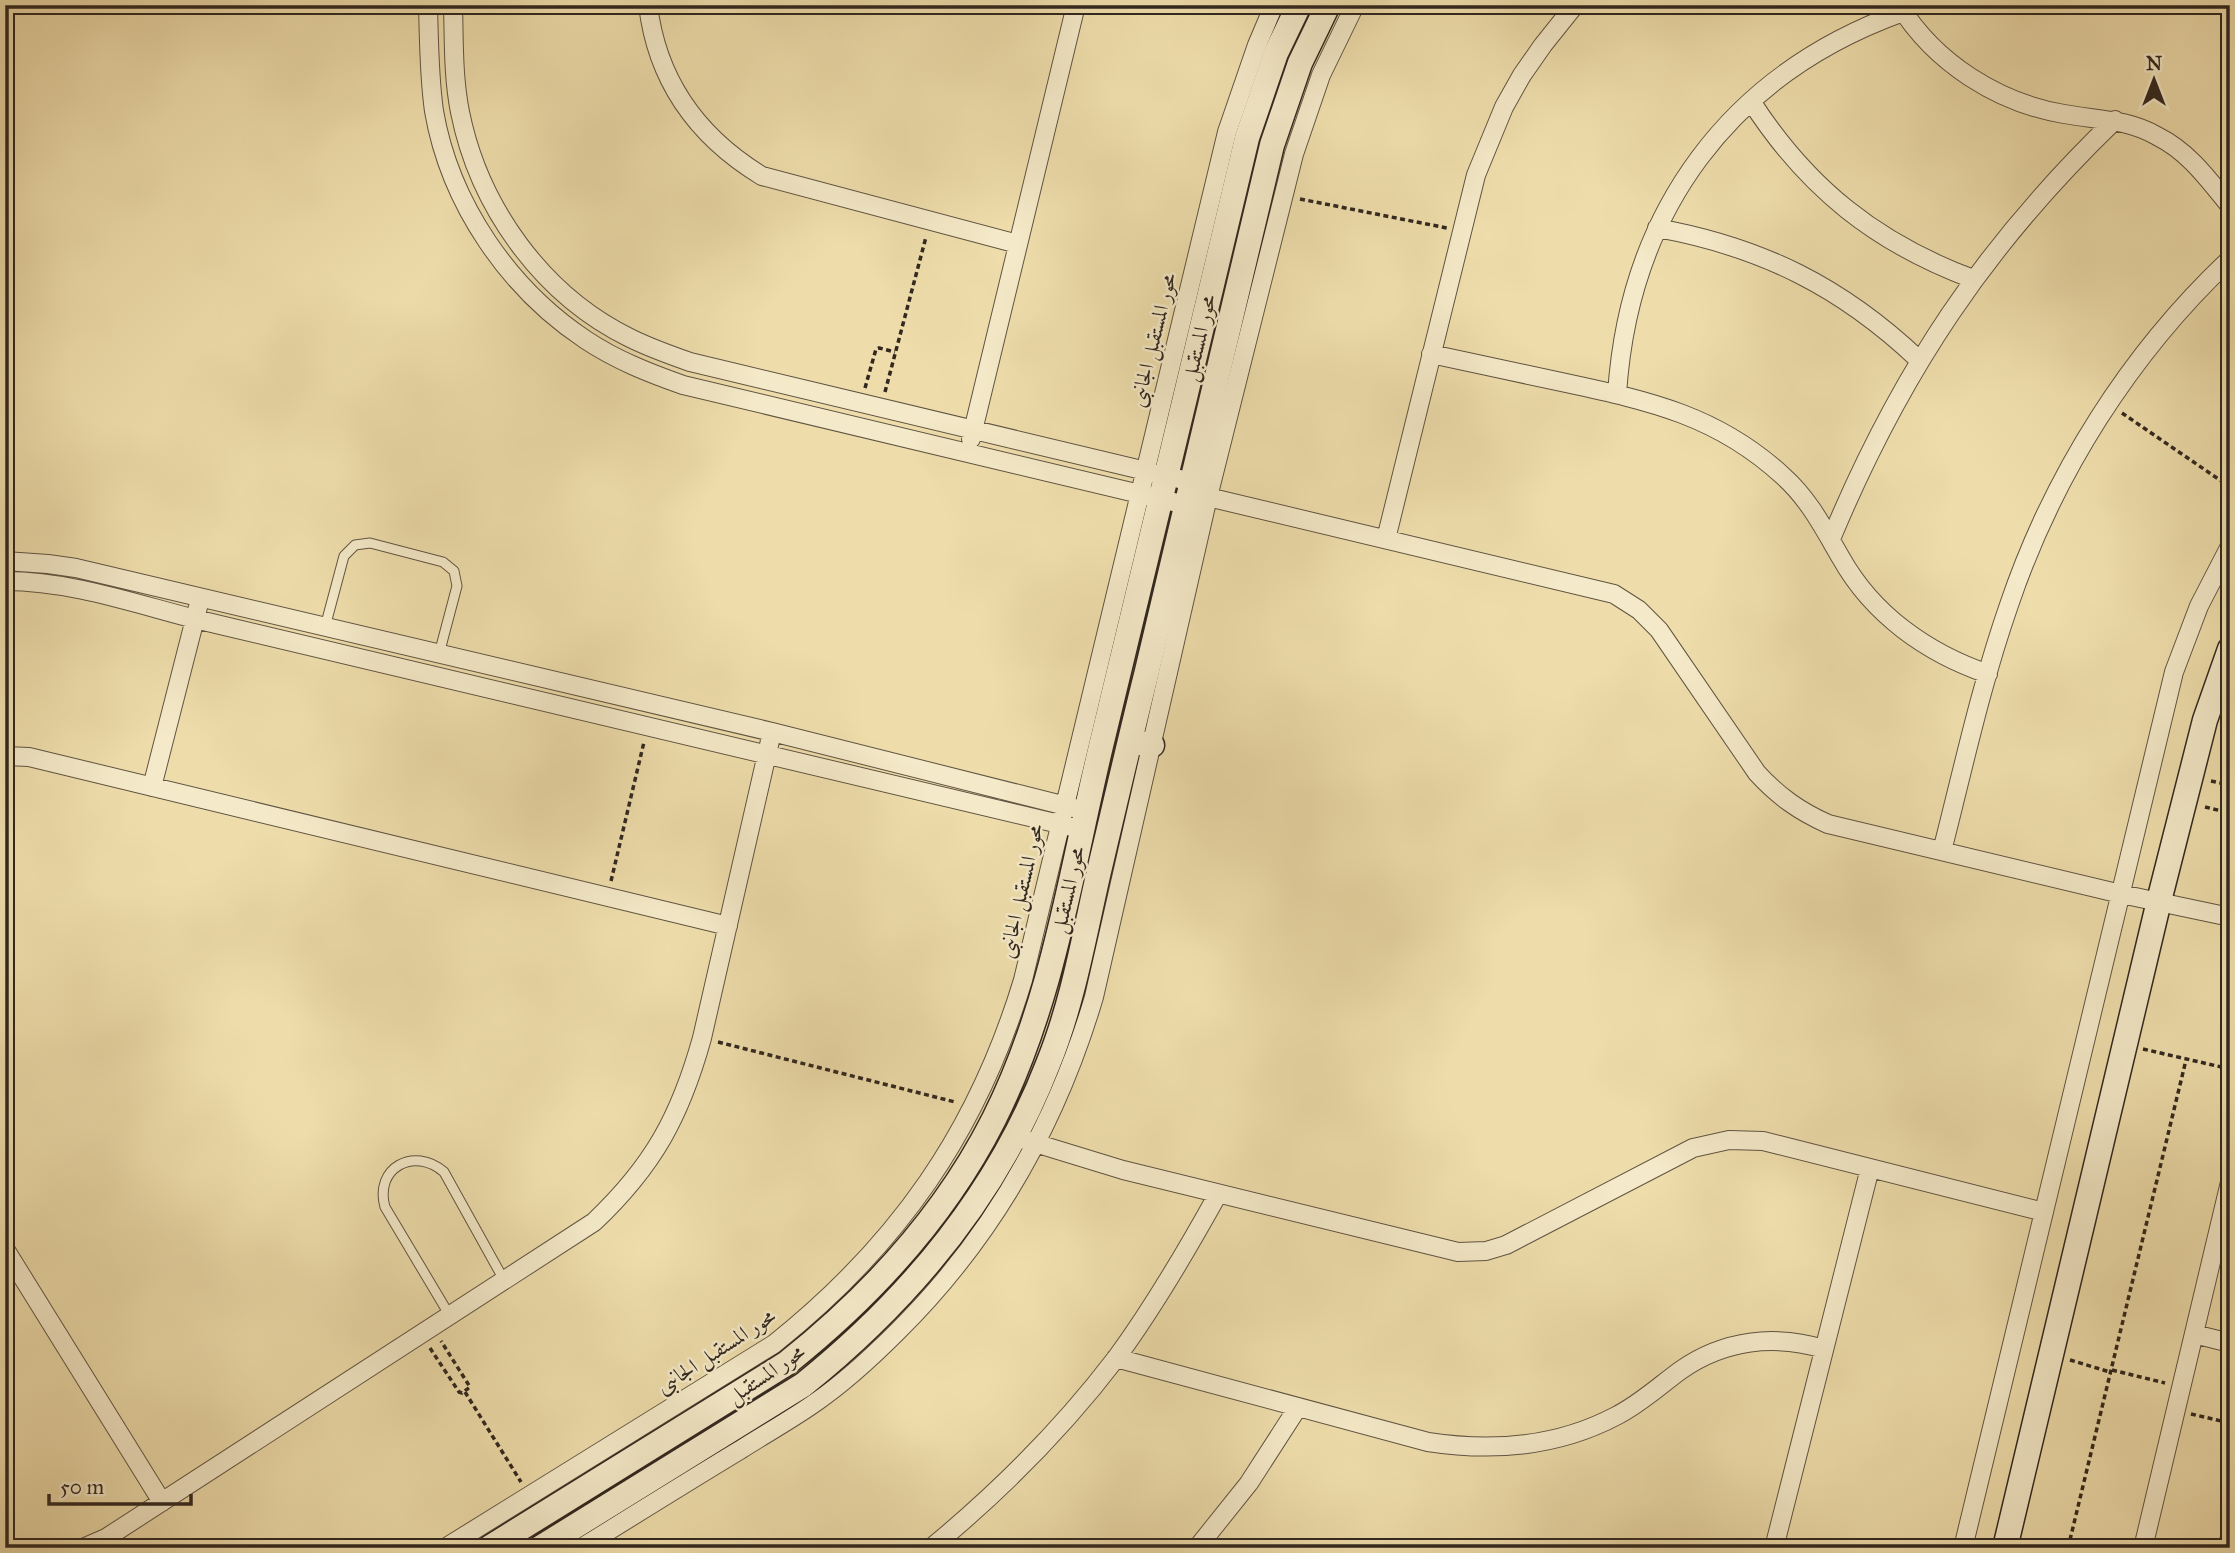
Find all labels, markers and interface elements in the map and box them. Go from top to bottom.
north arrow [2120,46,2190,116]
text: N [2146,52,2162,75]
street label: محور المستقبل الجانبى [1124,270,1184,410]
street label: محور المستقبل [1176,292,1224,384]
street label: محور المستقبل الجانبى [993,821,1051,961]
street label: محور المستقبل [1045,844,1093,936]
street label: محور المستقبل الجانبى [652,1303,780,1399]
street label: محور المستقبل [722,1339,810,1409]
scale bar [49,1462,191,1506]
text: 50 m [60,1474,105,1500]

